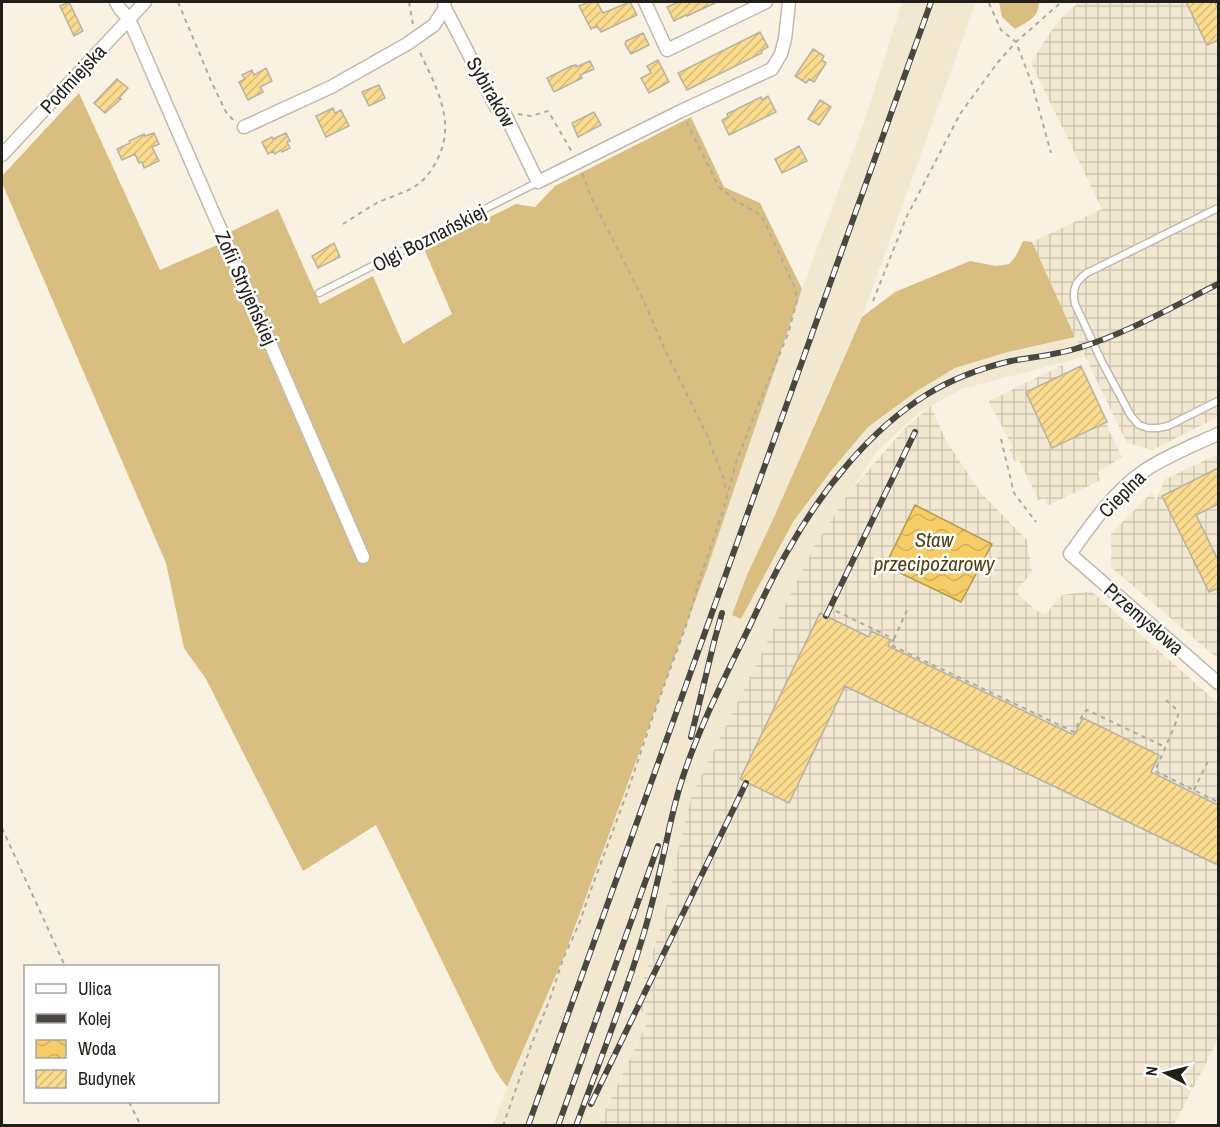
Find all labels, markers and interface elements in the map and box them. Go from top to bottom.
street label: Podmiejska [34,38,112,119]
street label: Sybiraków [461,52,522,132]
street label: Olgi Boznańskiej [367,197,490,278]
street label: Zofii Stryjeńskiej [209,227,284,349]
street label: Cieplna [1092,464,1151,523]
water label: Staw przecipożarowy [873,525,996,578]
street label: Przemysłowa [1099,576,1190,661]
legend [24,965,219,1103]
text: Ulica [78,976,112,1001]
text: Kolej [78,1006,111,1031]
text: Woda [78,1036,116,1061]
north arrow [1136,1043,1196,1103]
text: N [1140,1065,1163,1077]
text: Budynek [78,1066,136,1091]

